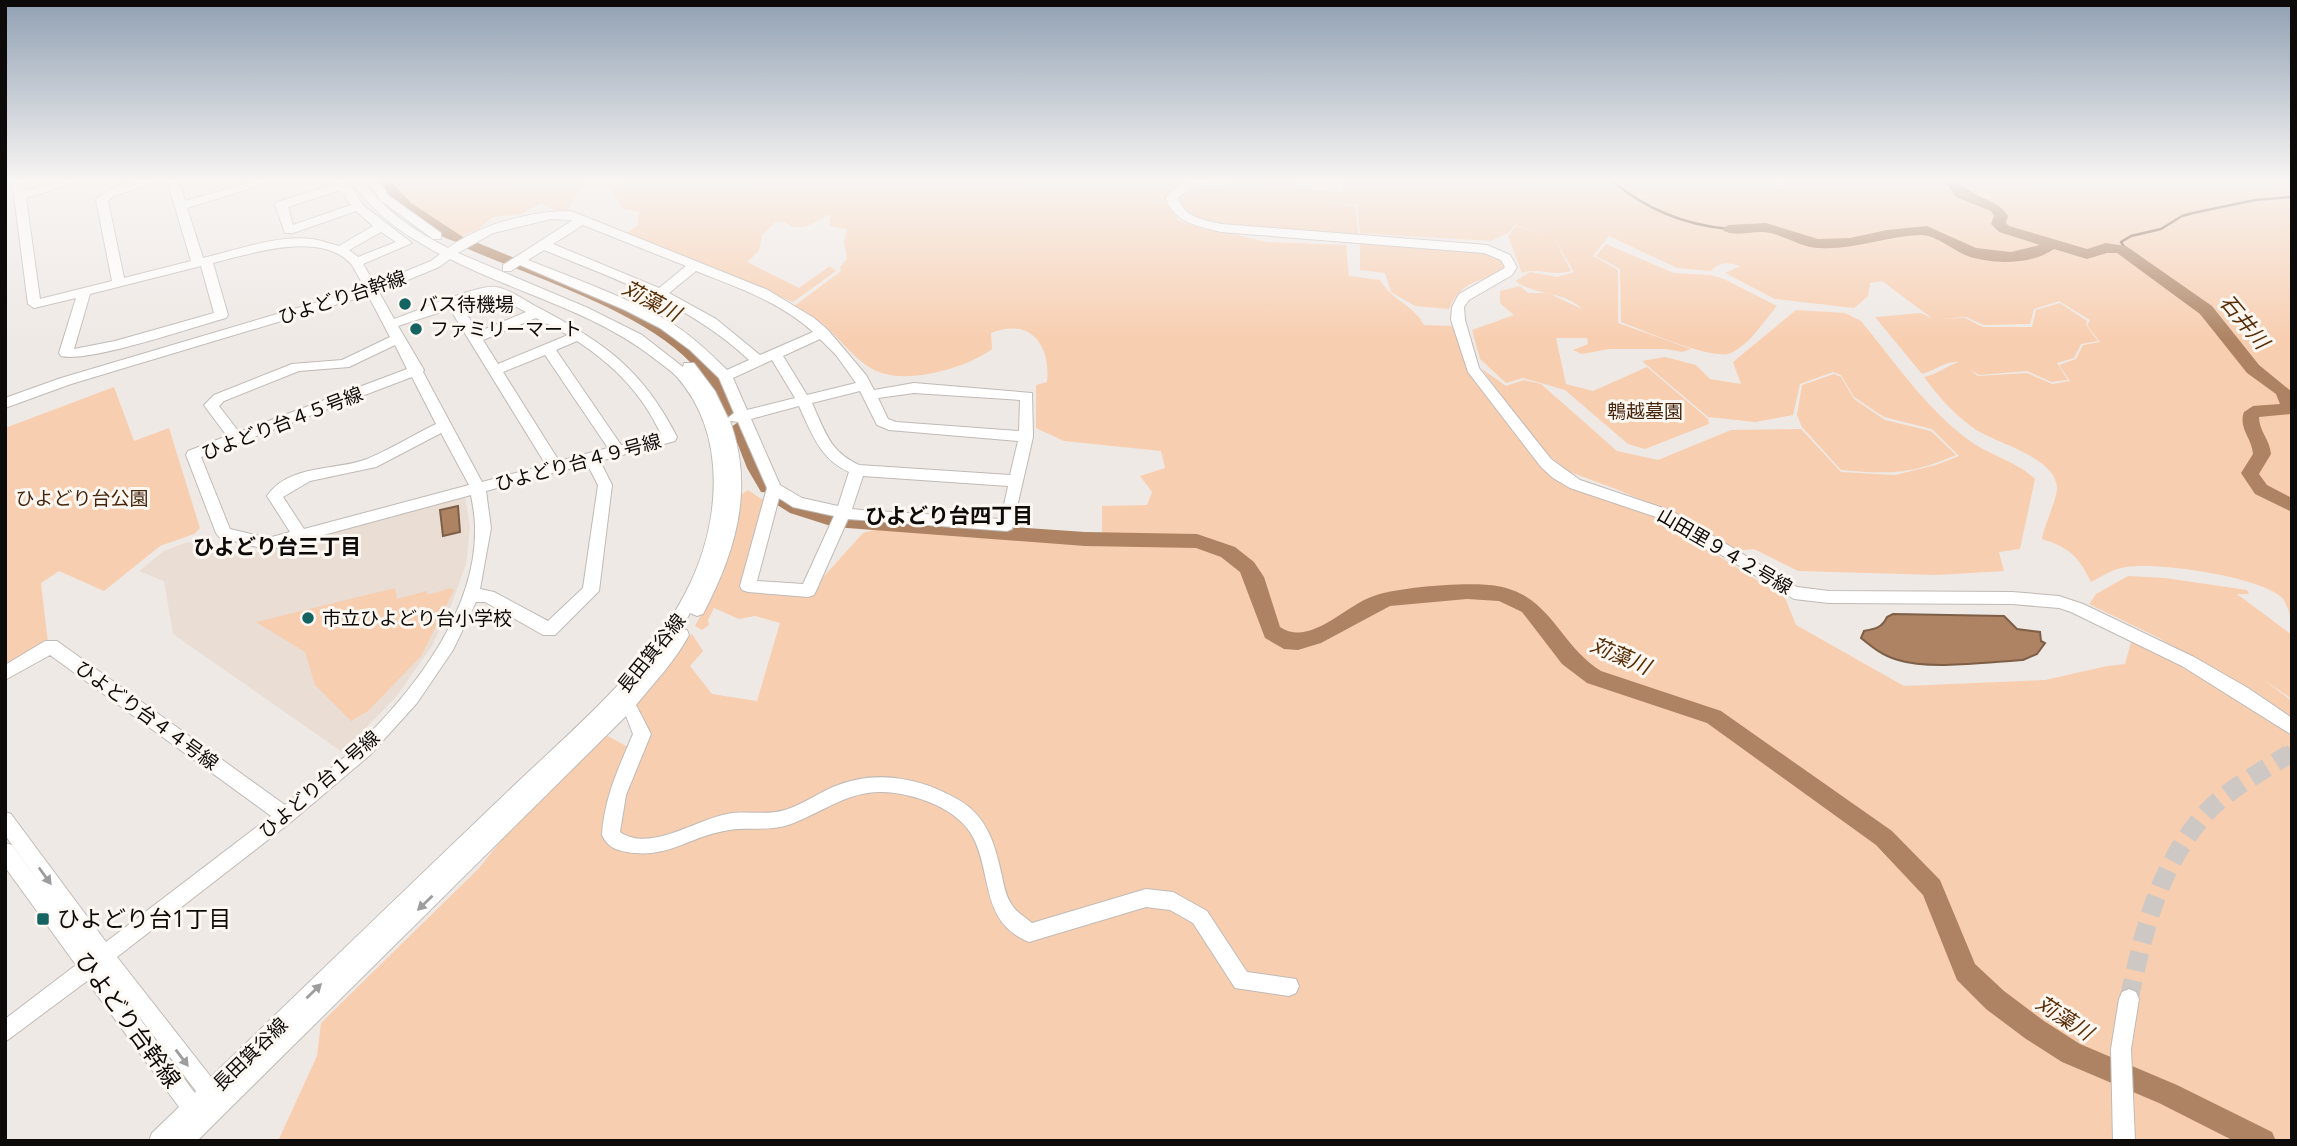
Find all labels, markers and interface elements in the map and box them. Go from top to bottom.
street label: ひよどり台幹線 [275,264,409,330]
water label: 苅藻川 [617,273,688,328]
water label: 石井川 [2214,288,2277,356]
place label: バス待機場 [419,291,514,317]
marker: バス待機場 [397,296,413,312]
place label: ファミリーマート [430,316,582,342]
marker: ファミリーマート [408,321,424,337]
street label: ひよどり台４５号線 [198,380,366,466]
park label: 鵯越墓園 [1607,398,1683,424]
street label: ひよどり台４９号線 [492,427,664,497]
park label: ひよどり台公園 [15,485,149,511]
district label: ひよどり台四丁目 [865,501,1033,529]
street label: 山田里９４２号線 [1653,502,1797,600]
district label: ひよどり台三丁目 [193,532,361,560]
place label: 市立ひよどり台小学校 [322,605,512,631]
street label: 長田箕谷線 [611,608,691,698]
marker: 市立ひよどり台小学校 [300,610,316,626]
water label: 苅藻川 [1586,630,1657,681]
street label: ひよどり台４４号線 [70,654,224,776]
street label: ひよどり台１号線 [253,724,385,844]
one-way arrow [38,866,53,884]
one-way arrow [417,894,434,910]
place label: ひよどり台1丁目 [57,902,231,934]
marker: ひよどり台1丁目 [35,911,51,927]
street label: ひよどり台幹線 [69,945,189,1094]
one-way arrow [305,984,322,1000]
water label: 苅藻川 [2031,988,2100,1047]
street label: 長田箕谷線 [207,1012,293,1096]
one-way arrow [174,1049,188,1067]

